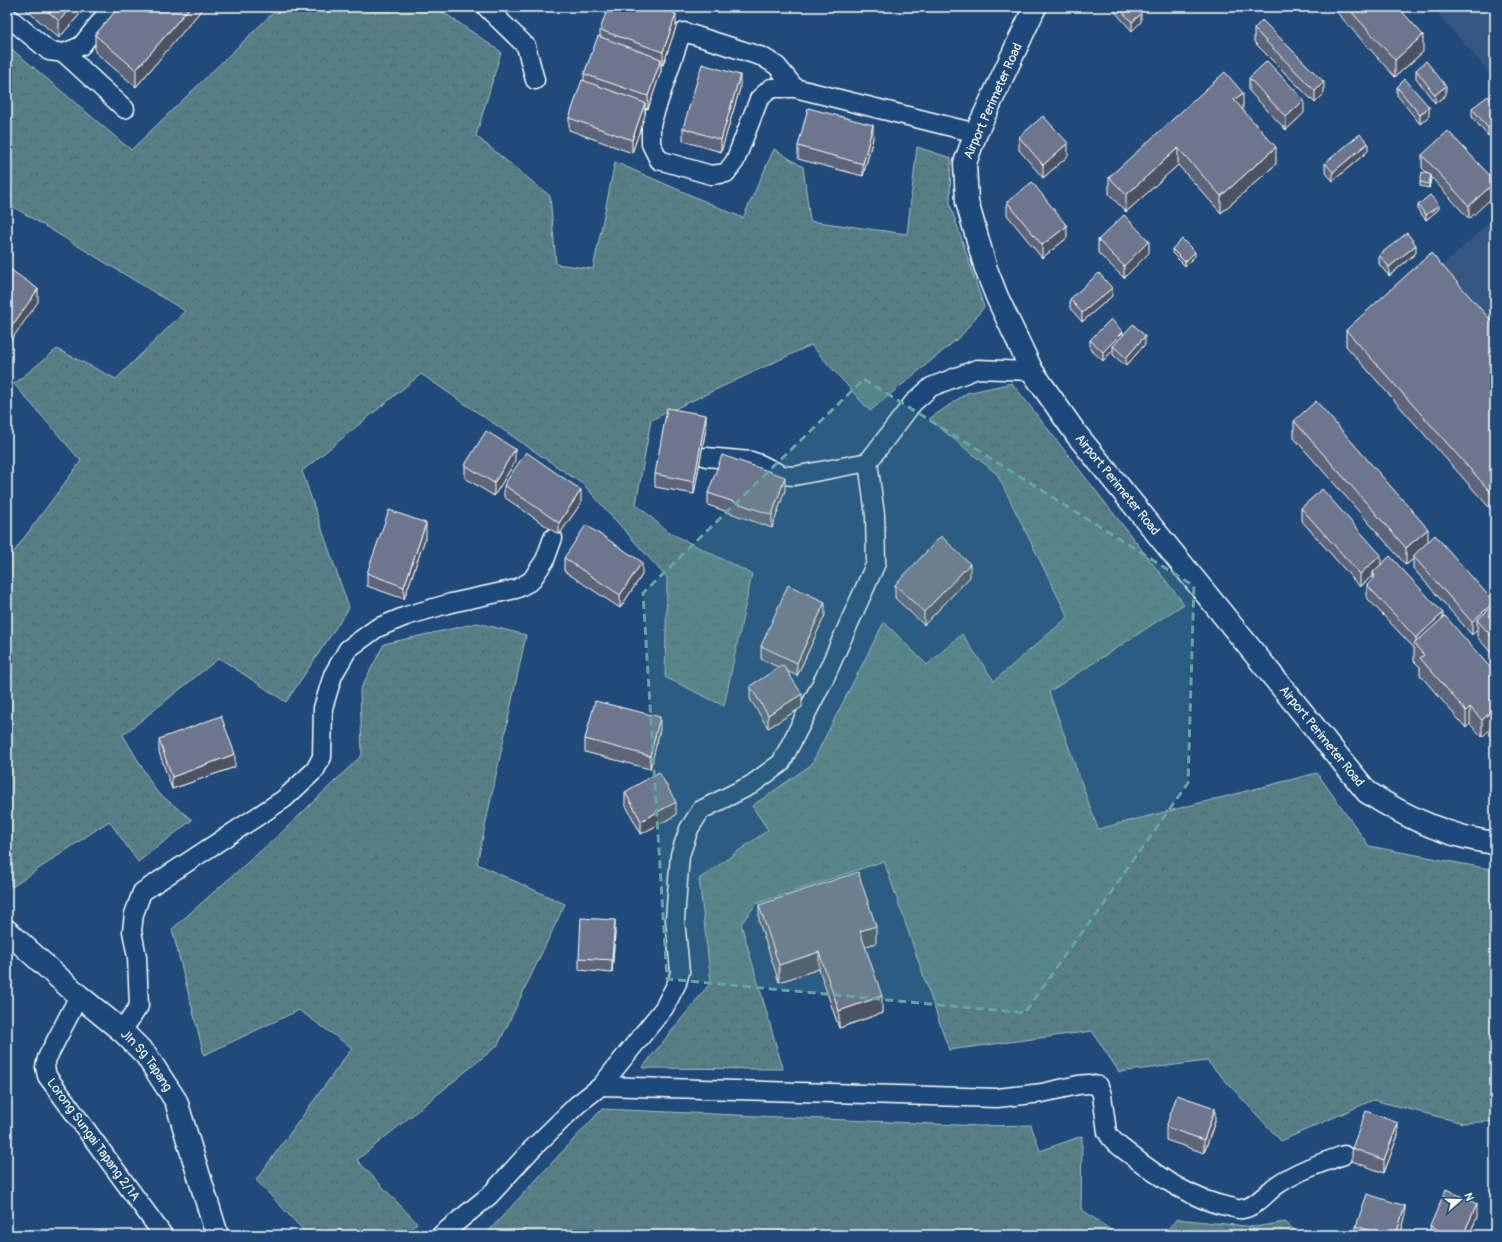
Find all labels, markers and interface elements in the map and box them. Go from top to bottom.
street label: Airport Perimeter Road [960,40,1026,162]
street label: Airport Perimeter Road [1072,431,1163,539]
street label: Airport Perimeter Road [1276,682,1367,790]
street label: Jln Sg Tapang [117,1026,176,1095]
street label: Lorong Sungai Tapang 2/1A [43,1075,144,1205]
north arrow [1440,1180,1480,1220]
text: N [1462,1191,1476,1203]

